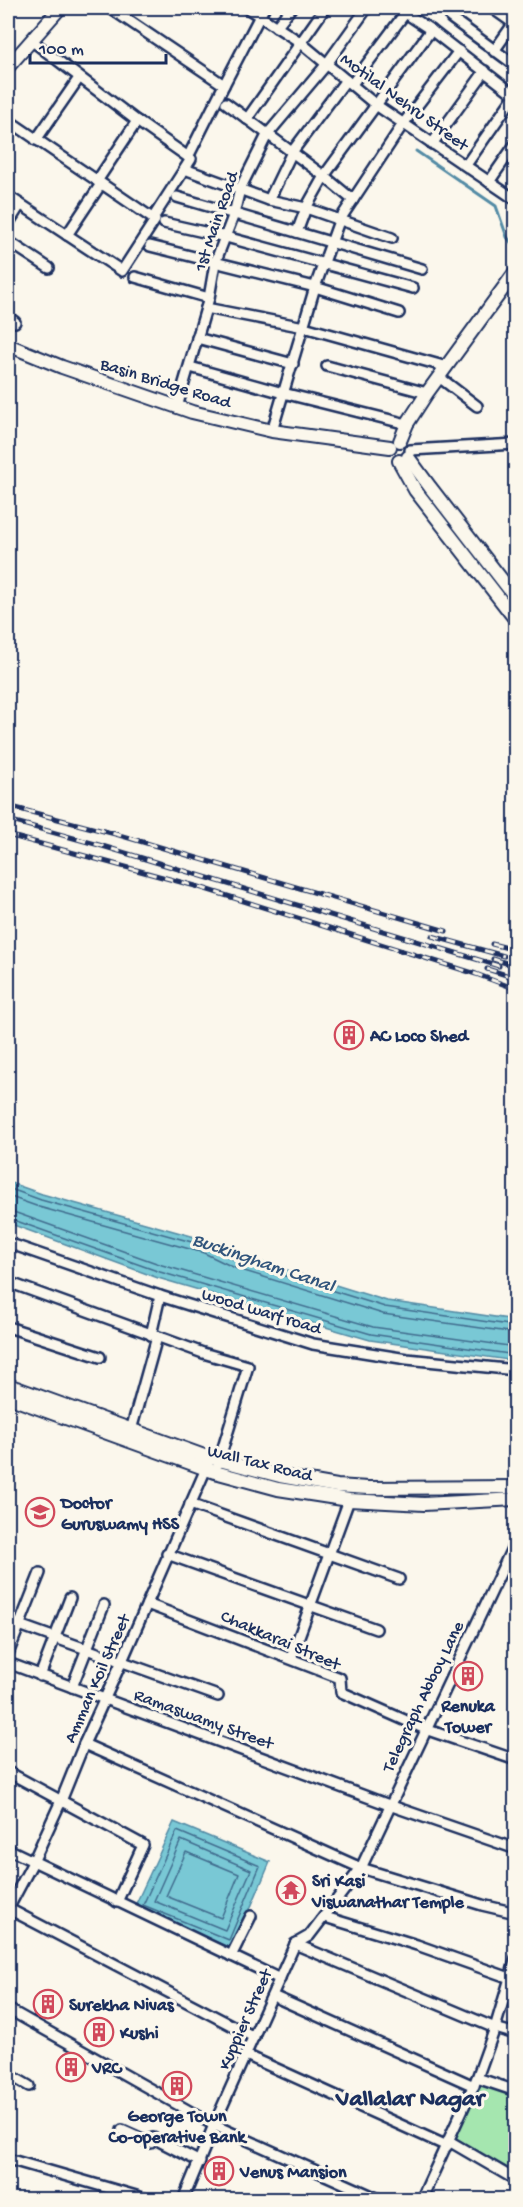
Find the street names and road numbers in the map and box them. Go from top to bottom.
street label: Motilal Nehru Street [335,50,473,157]
street label: 1st Main Road [190,168,245,275]
street label: Basin Bridge Road [96,354,235,415]
street label: wood warf road [199,1284,325,1341]
street label: Wall Tax Road [205,1441,315,1488]
street label: Chakkarai Street [217,1607,345,1677]
street label: Amman Koil Street [61,1610,137,1746]
street label: Telegraph Abboy Lane [378,1618,470,1777]
street label: Ramaswamy Street [131,1685,277,1756]
street label: Kuppier Street [215,1965,278,2074]

